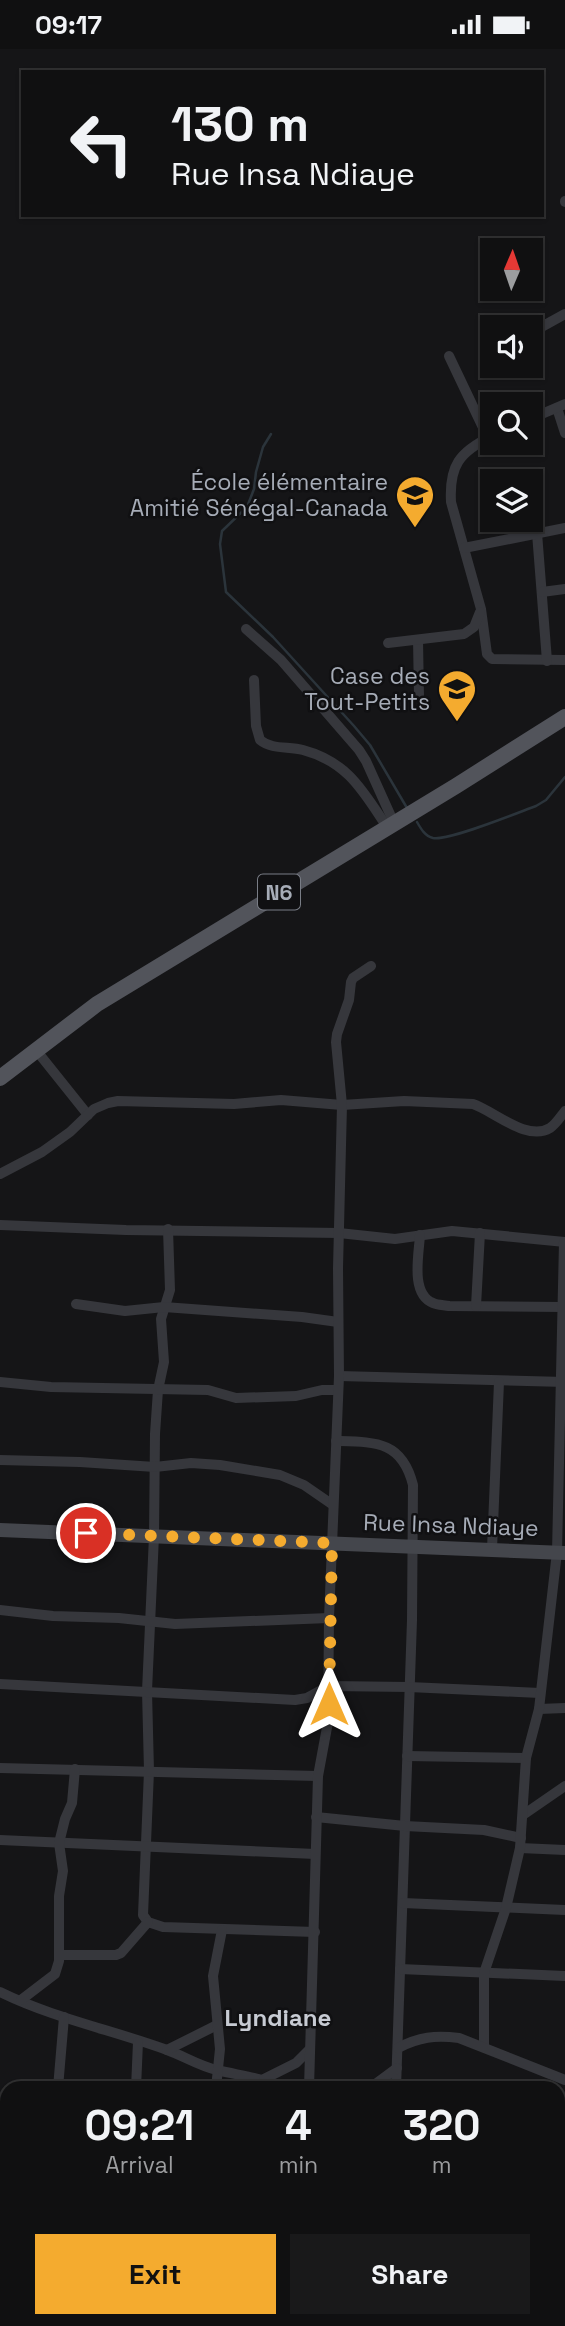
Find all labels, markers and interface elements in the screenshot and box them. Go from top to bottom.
text: 09:17 [35,8,102,42]
text: 130 m [171,93,309,155]
icon: left [56,98,147,189]
text: Rue Insa Ndiaye [171,154,415,194]
north arrow [480,238,542,301]
map controls [480,238,543,532]
button: sound [480,315,543,378]
button: search [480,392,543,455]
place label: École élémentaire Amitié Sénégal-Canada [130,467,388,523]
button: layers [480,469,543,532]
school or university icon: École élémentaire Amitié Sénégal-Canada [394,474,436,529]
place label: Case des Tout-Petits [304,661,430,717]
school or university icon: Case des Tout-Petits [436,668,478,723]
road number: N6 [258,875,300,909]
pin [56,1503,116,1563]
street label: Rue Insa Ndiaye [363,1507,539,1543]
icon: arrive [67,1514,105,1552]
position arrow [292,1667,366,1741]
district label: Lyndiane [225,2002,331,2033]
text: 09:21 [85,2099,194,2152]
text: 4 [285,2099,312,2152]
text: 320 [403,2099,480,2152]
text: Arrival [105,2150,174,2180]
text: min [279,2150,318,2180]
text: m [432,2150,451,2180]
button: Exit [35,2234,276,2314]
button: Share [290,2234,530,2314]

